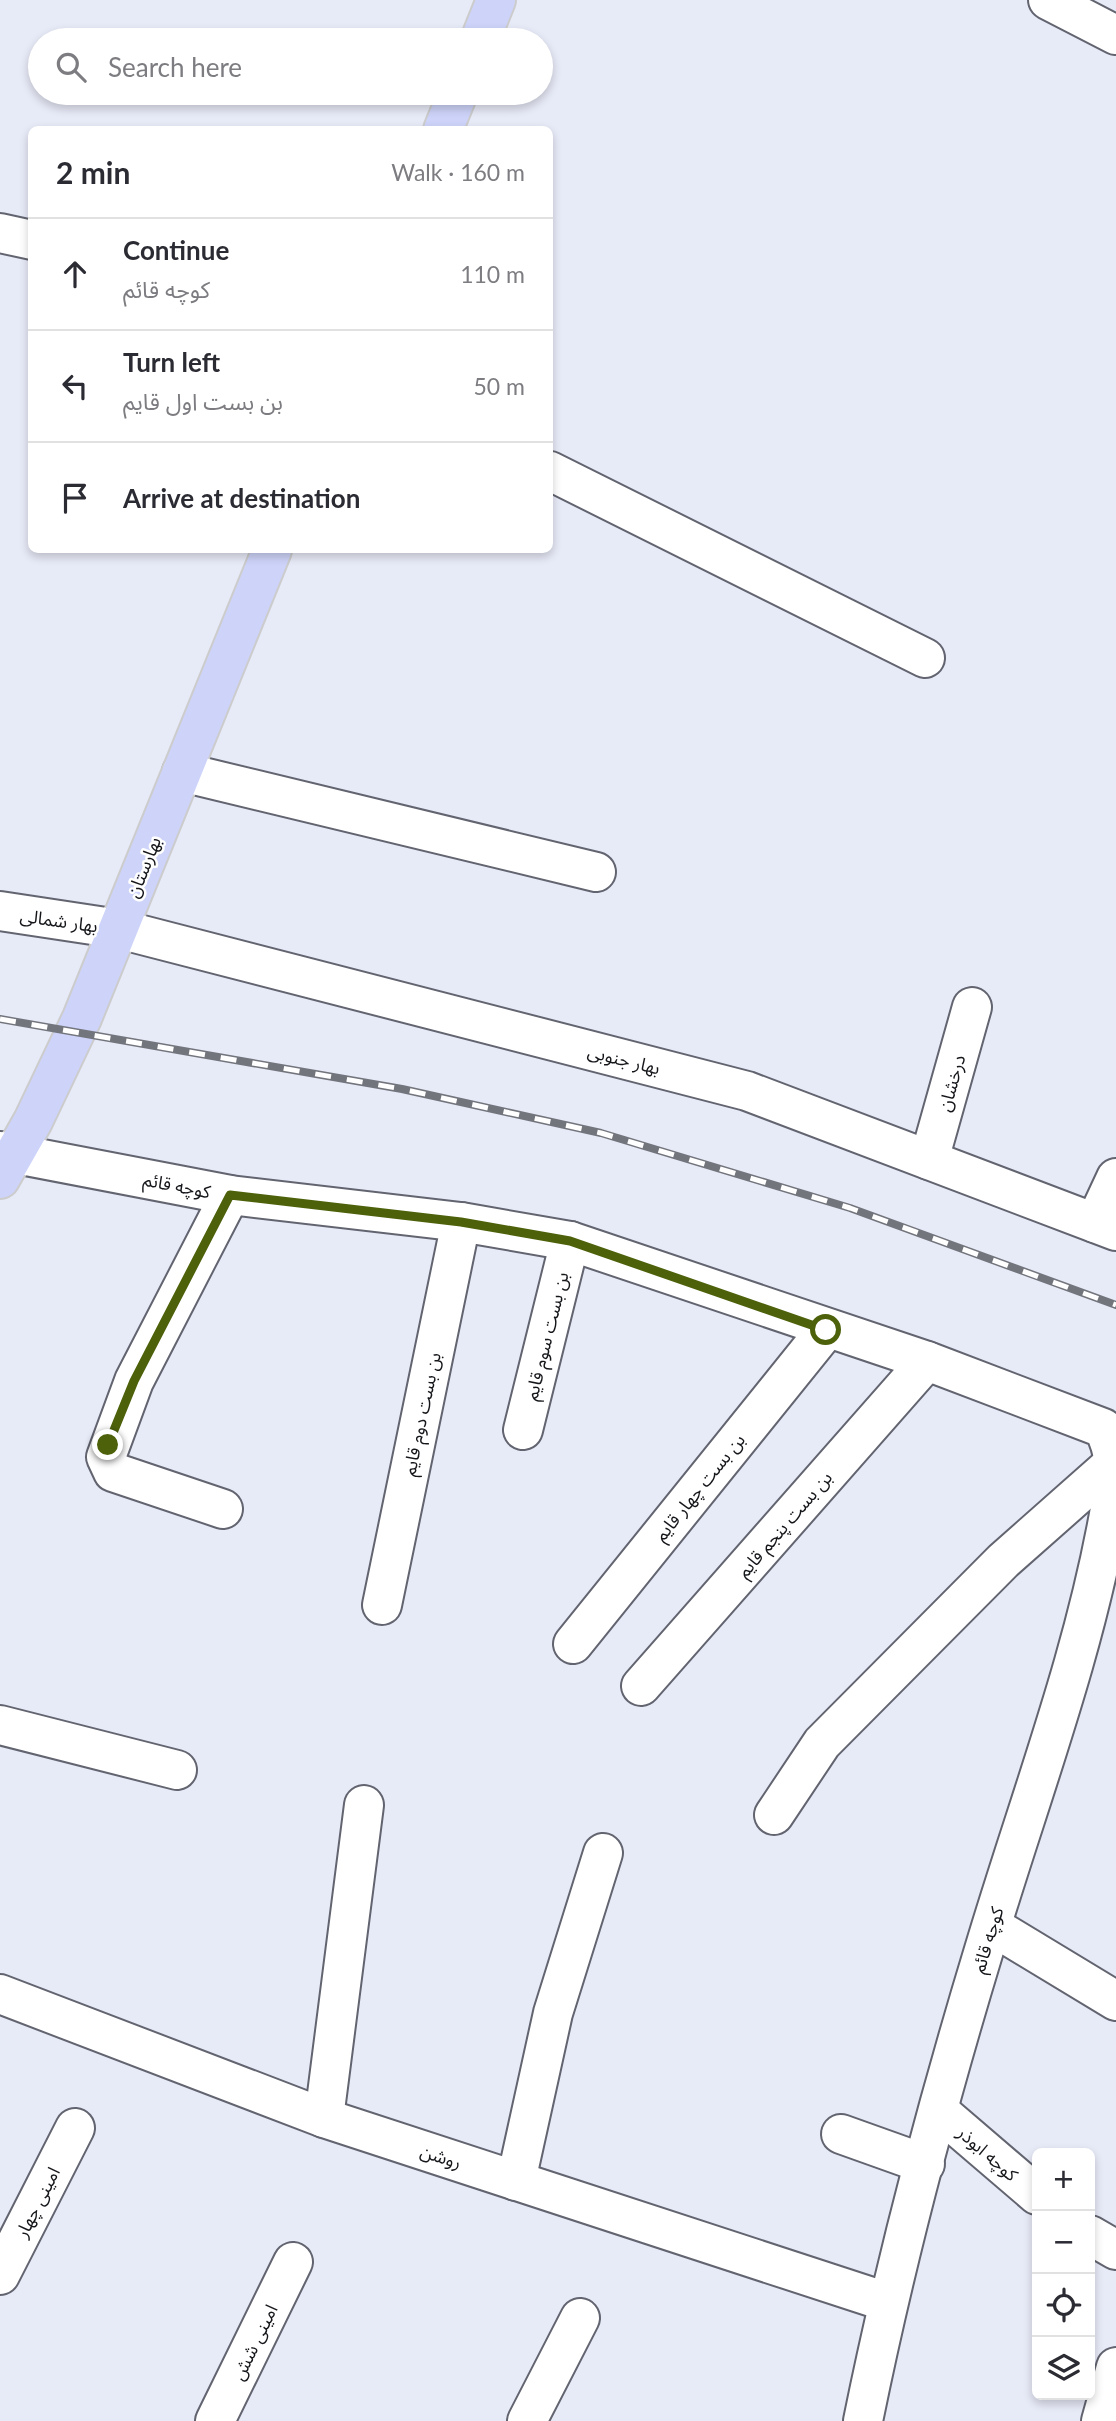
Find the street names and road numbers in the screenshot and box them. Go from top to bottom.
street label: بهارستان [121,833,166,901]
street label: بهار شمالی [19,904,99,937]
street label: بهار جنوبی [585,1039,662,1080]
street label: درخشان [932,1052,971,1114]
street label: کوچه قائم [141,1168,213,1205]
street label: بن بست سوم قایم [519,1269,576,1404]
street label: بن بست دوم قایم [397,1350,449,1479]
street label: بن بست چهار قایم [649,1429,751,1547]
street label: بن بست پنجم قایم [732,1466,838,1584]
street label: کوچه قائم [967,1904,1011,1977]
street label: کوچه ابوذر [952,2120,1023,2186]
street label: روشن [417,2139,464,2174]
street label: امینی چهار [9,2163,65,2242]
street label: امینی شش [226,2301,283,2384]

